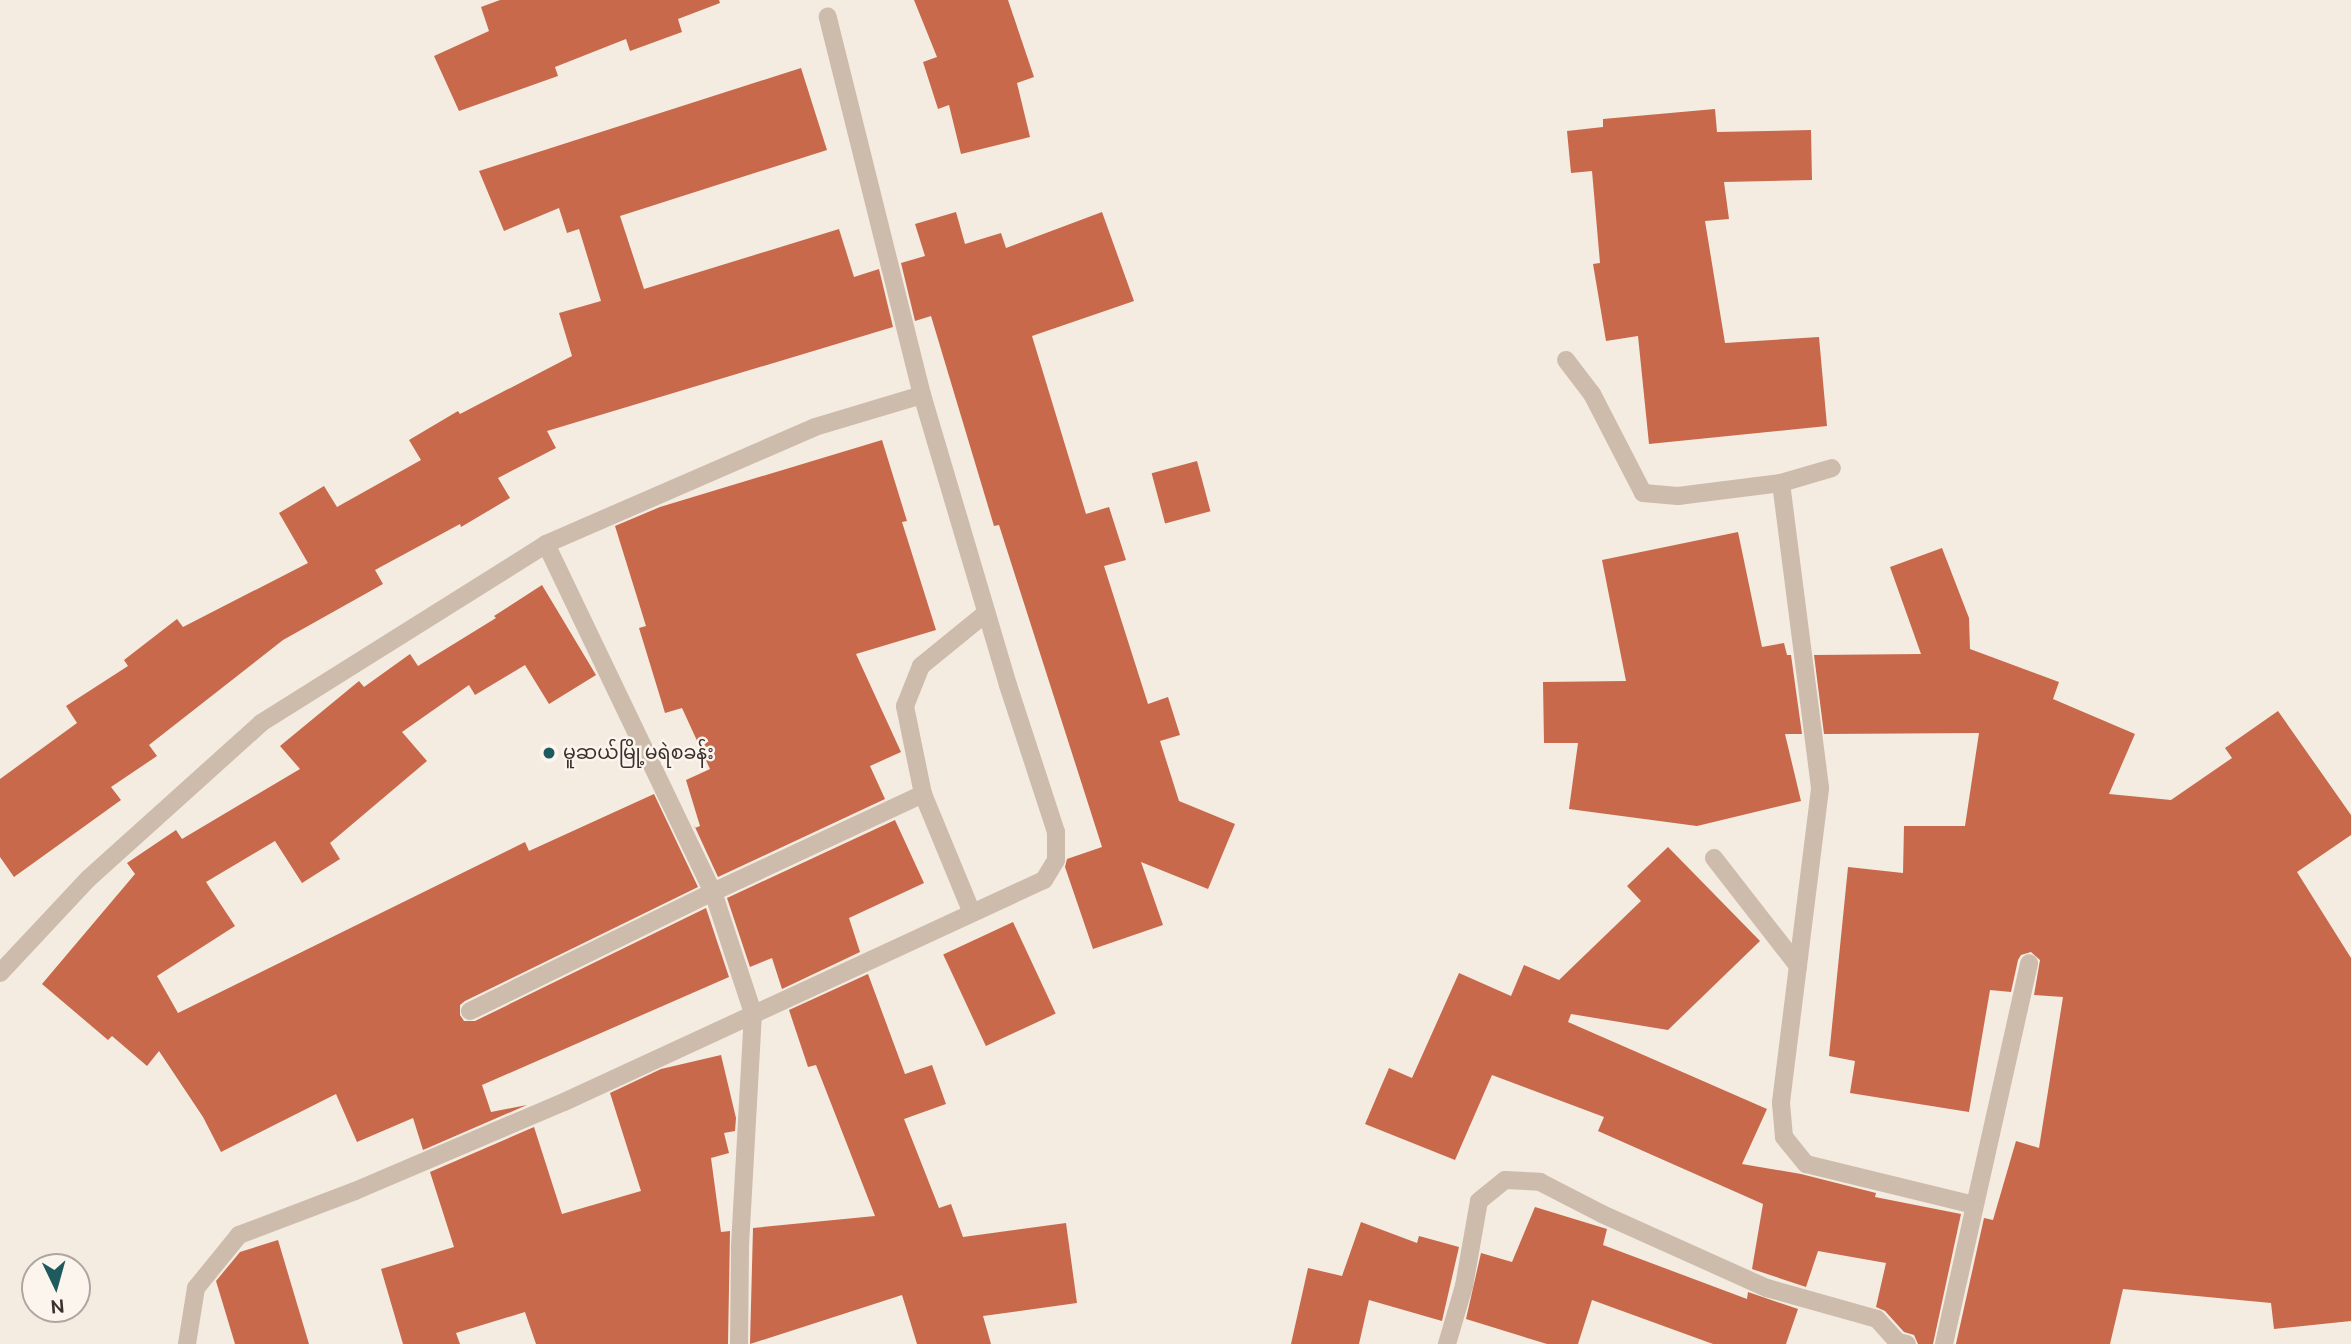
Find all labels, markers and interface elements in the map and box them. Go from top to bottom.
place label: မူဆယ်မြို့မရဲစခန်း [563,742,714,764]
marker: မူဆယ်မြို့မရဲစခန်း [541,745,557,761]
north arrow [21,1253,91,1323]
text: N [50,1295,66,1319]

